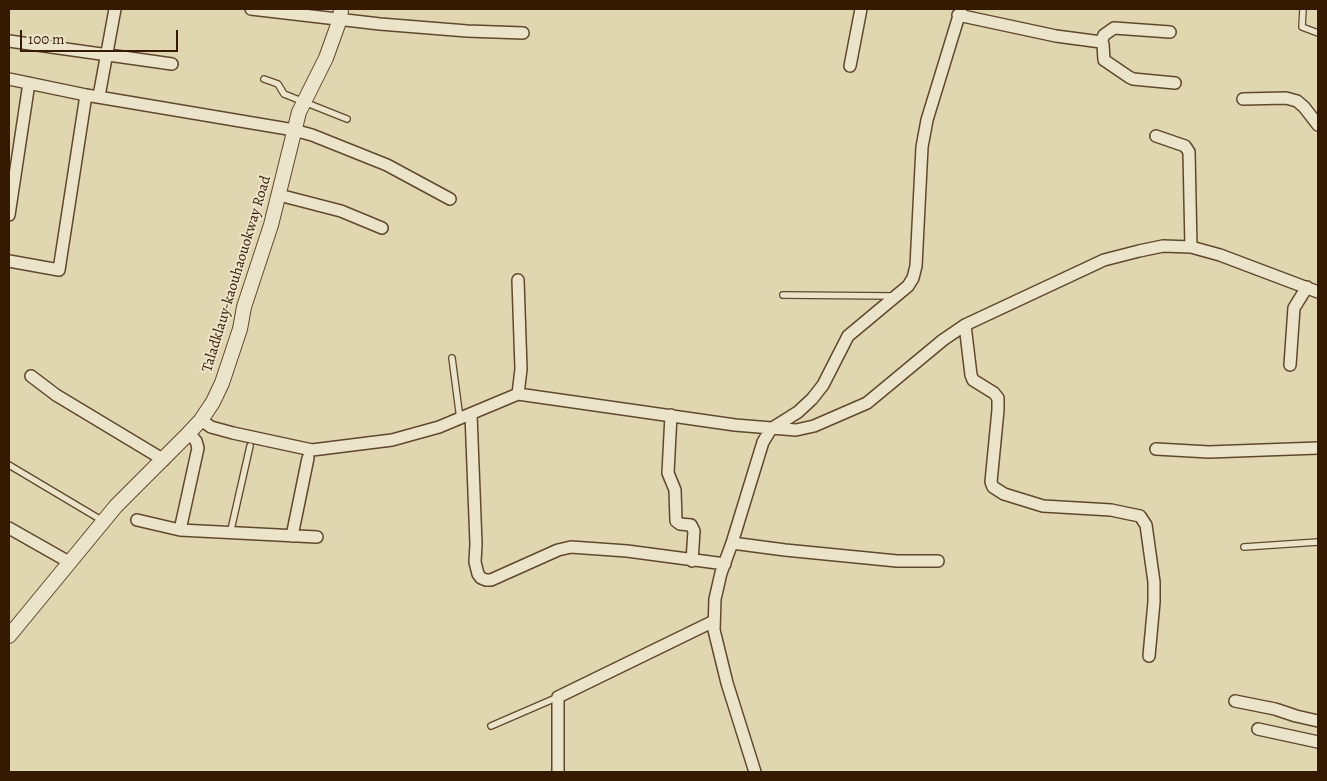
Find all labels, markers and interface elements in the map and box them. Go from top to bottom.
scale bar [22,20,180,52]
text: 100 m [28,29,65,49]
street label: Taladklauy-kaouhaouokway Road [199,174,275,374]

